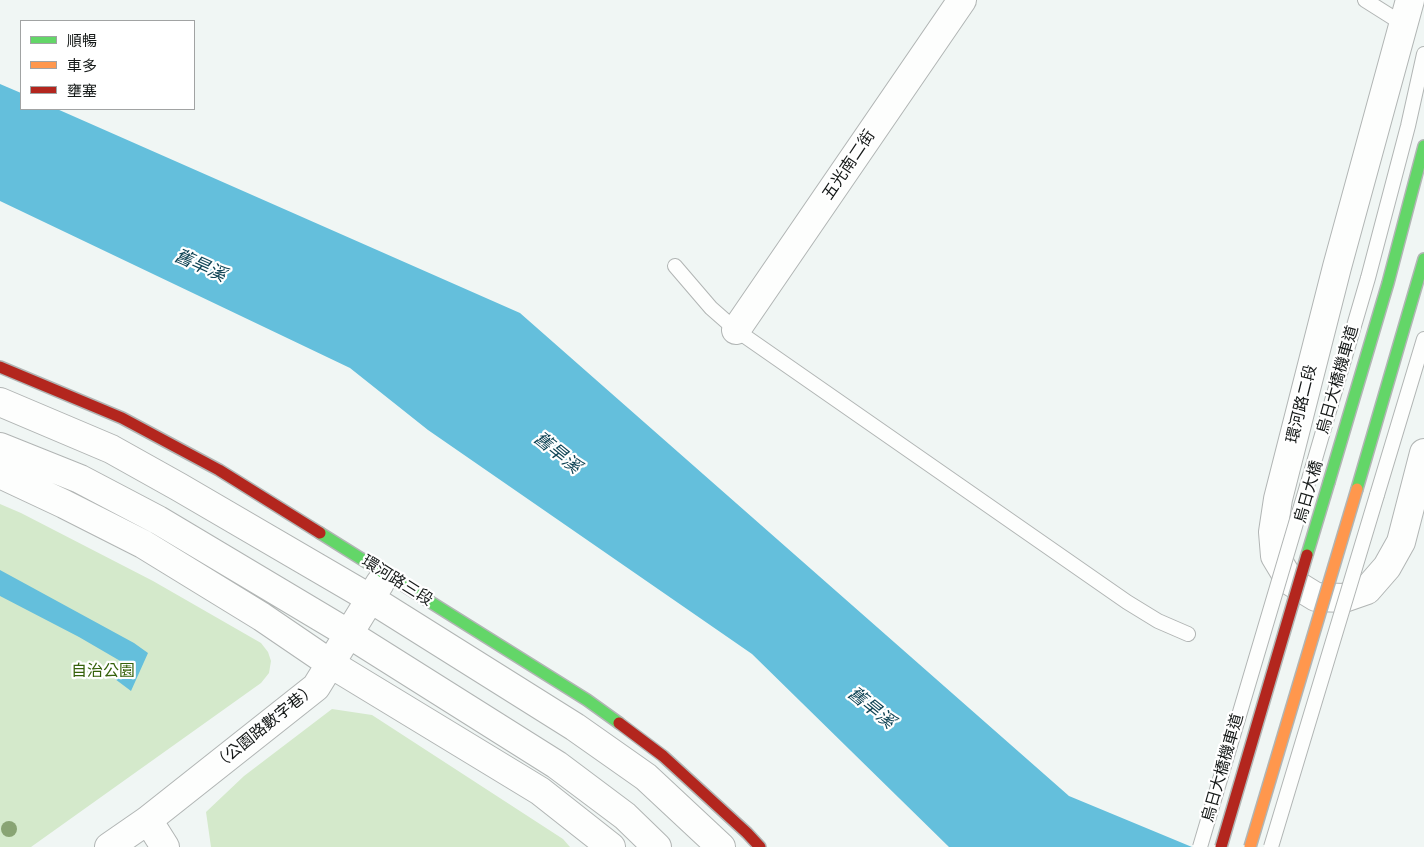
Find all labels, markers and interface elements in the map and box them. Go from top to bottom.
legend [20,20,195,110]
text: 順暢 [67,32,97,50]
text: 車多 [67,57,97,75]
text: 壅塞 [67,82,97,100]
street label: 五光南二街 [819,126,879,204]
water label: 舊旱溪 [171,245,229,287]
street label: 烏日大橋機車道 [1313,324,1363,436]
street label: 環河路二段 [1283,363,1321,445]
water label: 舊旱溪 [529,428,585,478]
street label: 烏日大橋 [1291,459,1327,525]
street label: 環河路三段 [358,552,436,610]
park label: 自治公園 [71,661,135,681]
street label: （公園路數字巷） [209,679,321,775]
water label: 舊旱溪 [843,683,899,733]
street label: 烏日大橋機車道 [1198,712,1248,824]

